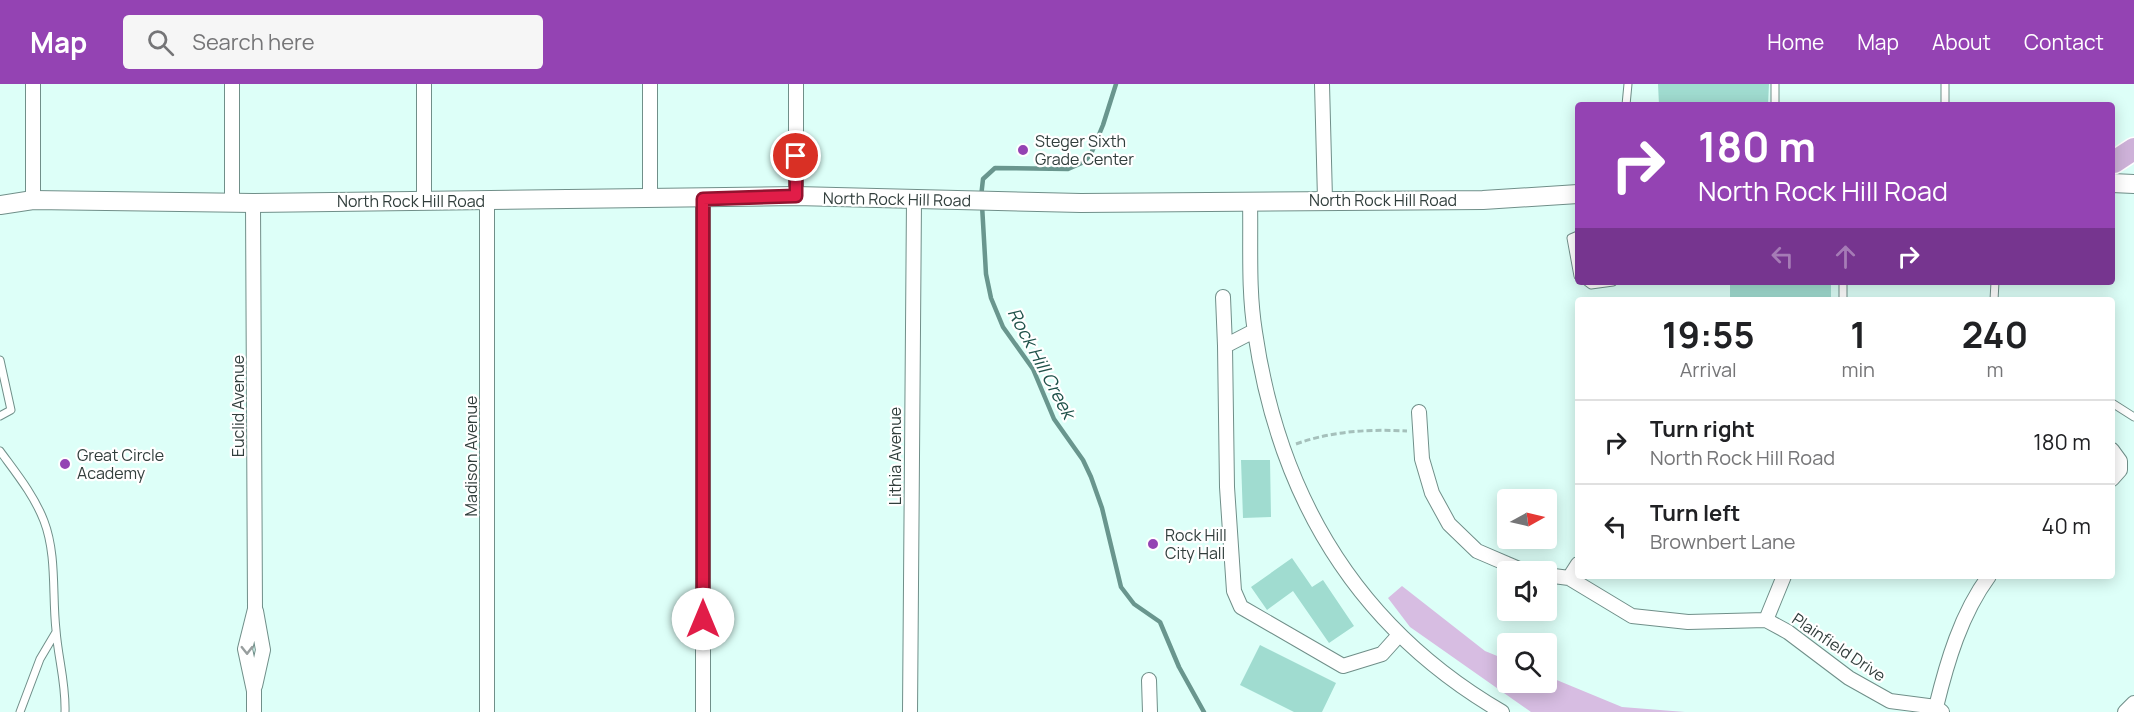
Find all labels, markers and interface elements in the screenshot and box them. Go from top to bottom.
search box [123,15,543,69]
text: Map [30,23,87,61]
icon: search [144,26,177,59]
text: Search here [192,27,315,57]
text: Home [1767,28,1824,56]
text: Map [1857,28,1899,56]
text: About [1932,28,1991,56]
text: Contact [2024,28,2104,56]
text: 180 m [1698,117,1816,175]
icon: right [1599,126,1677,204]
pin [770,130,821,181]
place label: Steger Sixth Grade Center [1035,130,1134,170]
icon: arrive [779,139,812,172]
marker: Steger Sixth Grade Center [1016,143,1030,157]
text: North Rock Hill Road [1698,172,1948,209]
street label: North Rock Hill Road [823,187,971,211]
street label: North Rock Hill Road [1309,189,1457,211]
street label: North Rock Hill Road [337,190,485,212]
icon: left [1766,240,1799,273]
icon: ahead [1829,240,1862,273]
icon: right [1892,240,1925,273]
water label: Rock Hill Creek [1003,303,1083,425]
text: 19:55 [1662,310,1755,359]
text: 1 [1850,310,1866,359]
text: 240 [1962,310,2028,359]
street label: Euclid Avenue [227,355,249,457]
text: Arrival [1680,356,1737,383]
text: min [1841,356,1875,383]
text: m [1986,356,2003,383]
street label: Madison Avenue [460,396,482,516]
street label: Lithia Avenue [884,407,906,505]
text: Turn right [1650,414,1755,444]
icon: right [1599,426,1632,459]
text: 180 m [2033,427,2091,457]
place label: Great Circle Academy [77,444,164,484]
text: North Rock Hill Road [1650,444,1835,471]
marker: Great Circle Academy [58,457,72,471]
north arrow [1497,489,1557,549]
map controls [1497,489,1557,693]
text: Turn left [1650,498,1740,528]
icon: left [1599,510,1632,543]
text: 40 m [2042,511,2091,541]
place label: Rock Hill City Hall [1165,524,1227,564]
text: Brownbert Lane [1650,528,1796,555]
marker: Rock Hill City Hall [1146,537,1160,551]
button: sound [1497,561,1557,621]
position arrow [671,587,735,651]
street label: Plainfield Drive [1788,608,1890,686]
button: search [1497,633,1557,693]
one-way arrow [241,646,253,655]

